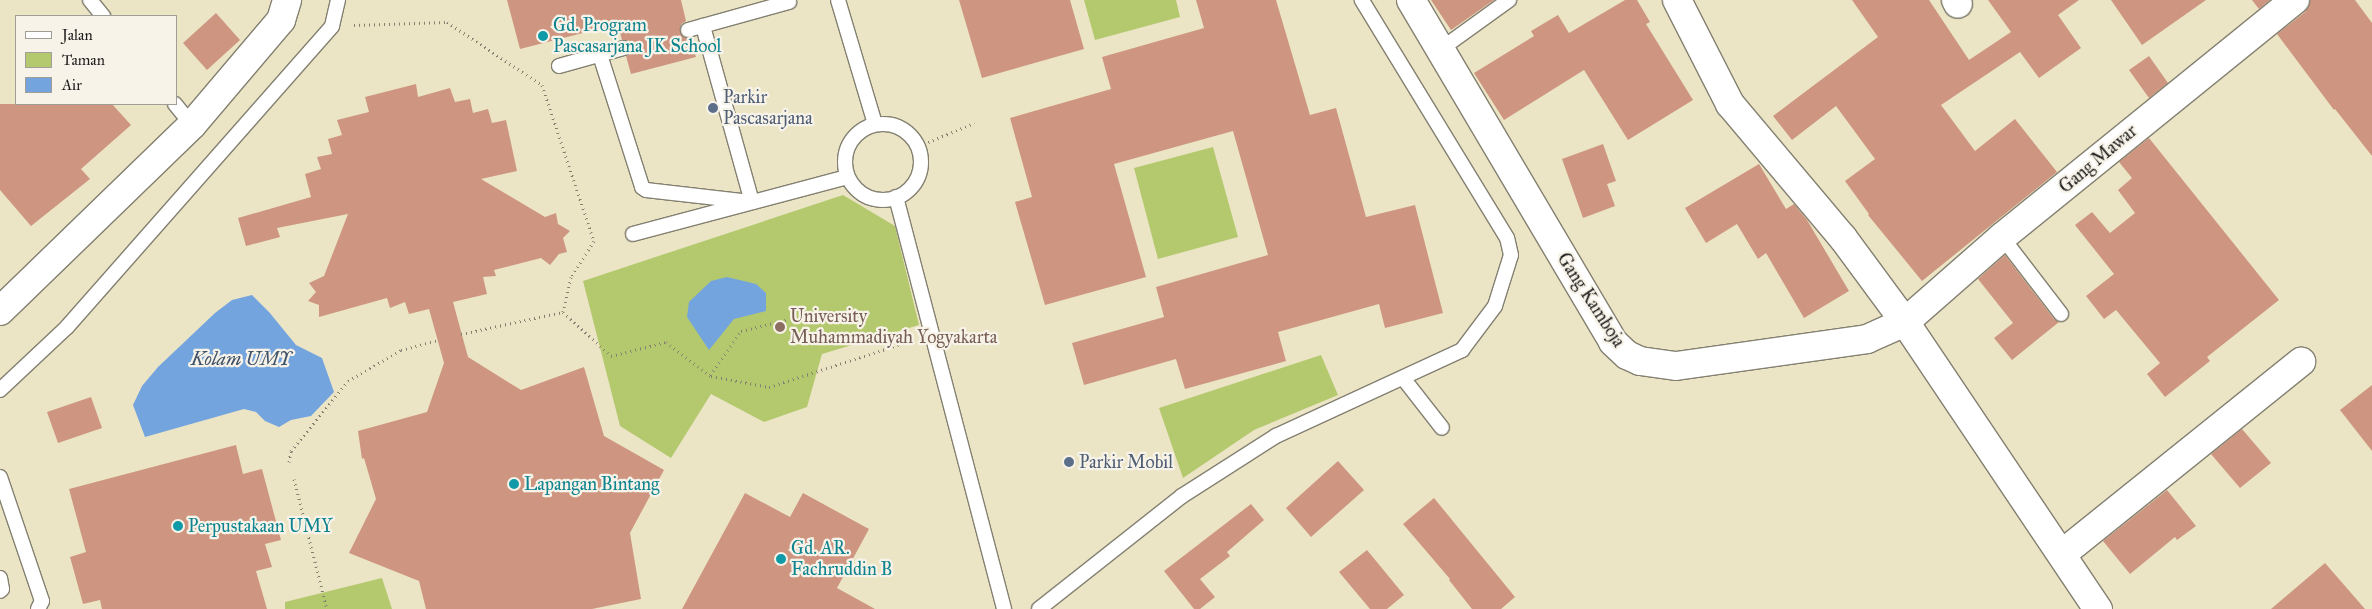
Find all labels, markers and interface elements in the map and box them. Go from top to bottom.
legend [15,15,178,105]
place label: Gd. Program Pascasarjana JK School [553,15,721,58]
text: Jalan [62,26,93,44]
marker: Gd. Program Pascasarjana JK School [537,30,549,42]
text: Taman [62,51,105,69]
text: Air [62,76,82,94]
place label: Parkir Pascasarjana [723,87,813,130]
marker: Parkir Pascasarjana [707,102,719,114]
street label: Gang Mawar [2055,120,2141,198]
street label: Gang Kamboja [1553,249,1629,351]
place label: University Muhammadiyah Yogyakarta [790,306,997,348]
marker: University Muhammadiyah Yogyakarta [774,321,786,333]
water label: Kolam UMY [191,348,291,370]
place label: Parkir Mobil [1079,451,1173,473]
marker: Parkir Mobil [1063,456,1075,468]
place label: Lapangan Bintang [524,473,659,495]
marker: Lapangan Bintang [508,478,520,490]
place label: Perpustakaan UMY [188,515,333,537]
marker: Perpustakaan UMY [172,520,184,532]
place label: Gd. AR. Fachruddin B [791,538,893,580]
marker: Gd. AR. Fachruddin B [775,553,787,565]

